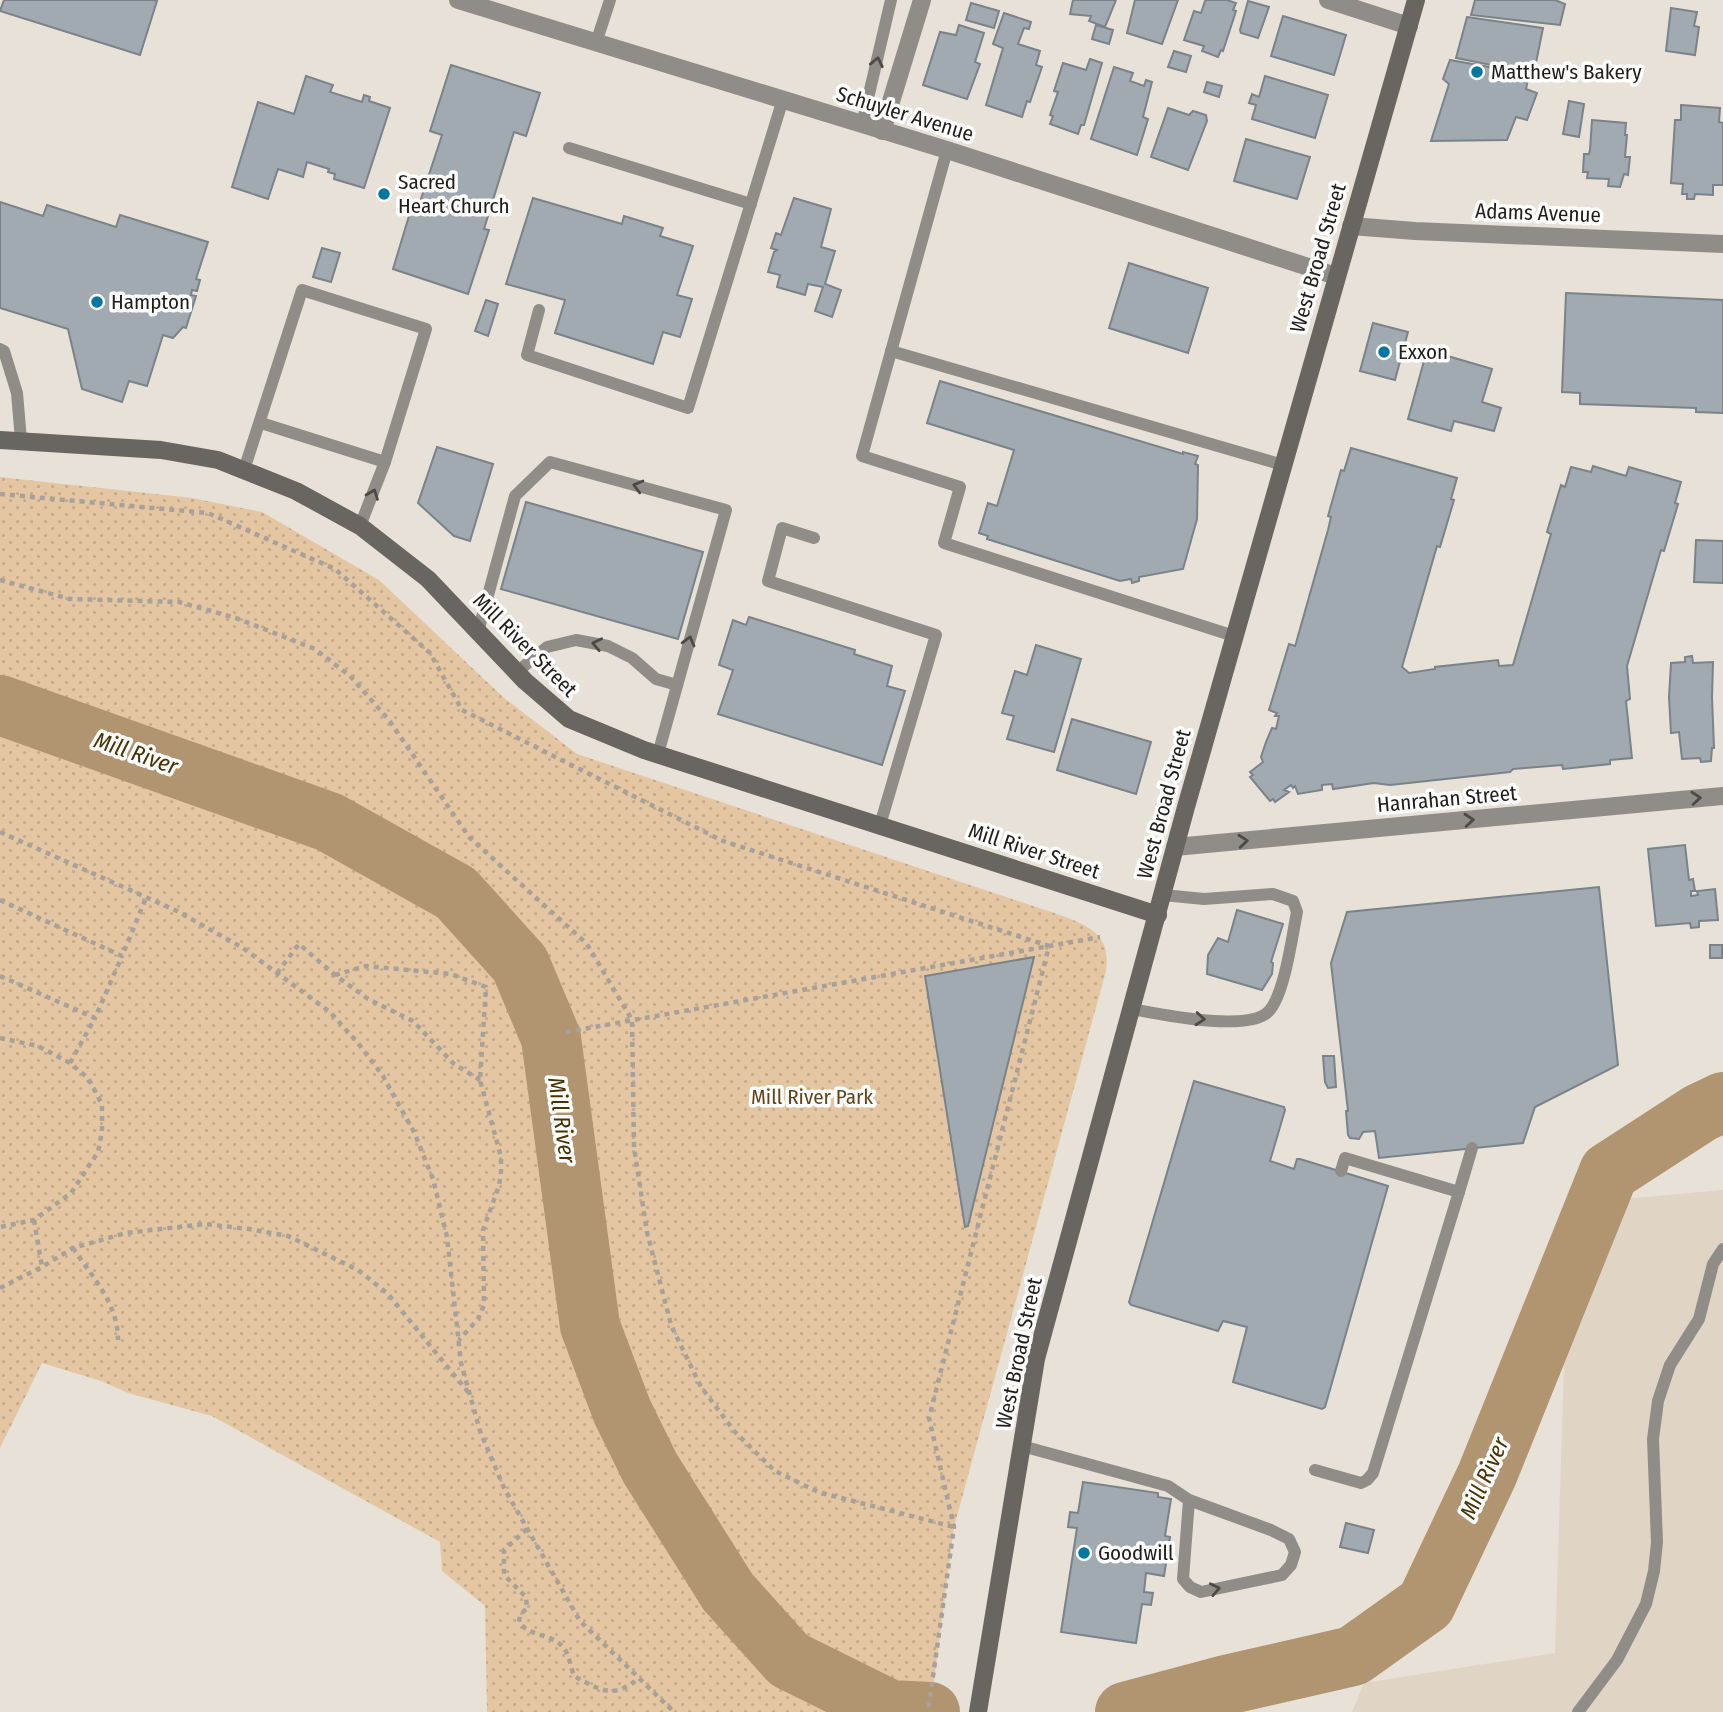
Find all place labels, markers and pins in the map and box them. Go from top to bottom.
place label: Matthew's Bakery [1491,59,1642,85]
marker: Matthew's Bakery [1469,64,1485,80]
place label: Sacred Heart Church [398,169,510,219]
marker: Sacred Heart Church [376,186,392,202]
place label: Hampton [111,289,190,315]
marker: Hampton [89,294,105,310]
place label: Exxon [1398,339,1448,365]
marker: Exxon [1376,344,1392,360]
place label: Goodwill [1098,1540,1174,1566]
marker: Goodwill [1076,1545,1092,1561]

